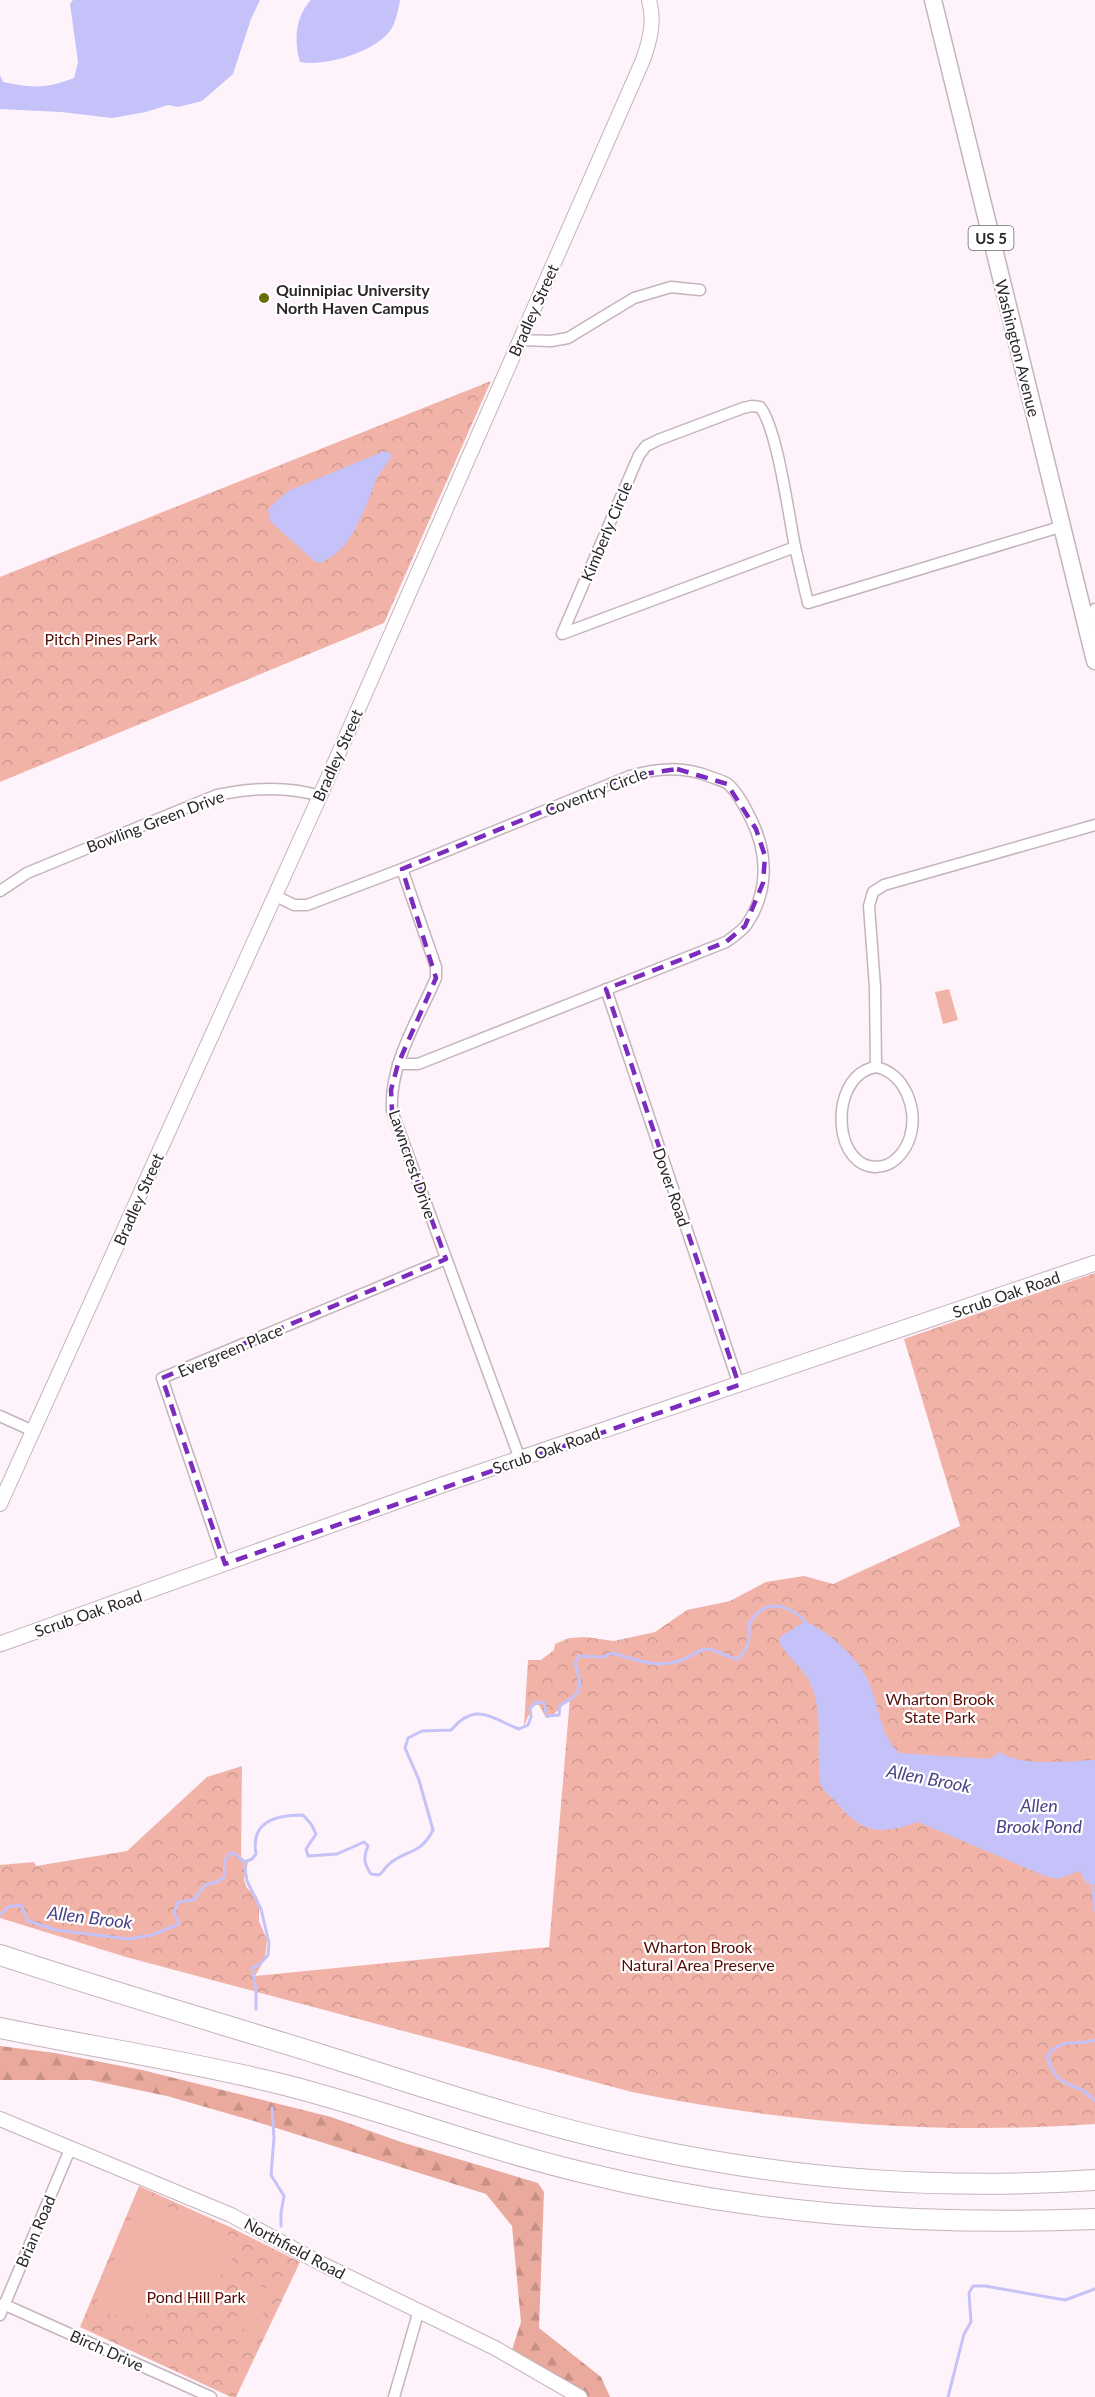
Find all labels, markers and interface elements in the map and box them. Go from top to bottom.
road number: US 5 [968,226,1014,250]
street label: Bradley Street [504,261,562,359]
street label: Washington Avenue [992,277,1044,419]
place label: Quinnipiac University North Haven Campus [276,280,430,317]
marker: Quinnipiac University North Haven Campus [257,291,271,305]
street label: Kimberly Circle [576,478,636,584]
park label: Pitch Pines Park [45,629,158,648]
street label: Bradley Street [308,706,366,804]
street label: Coventry Circle [542,763,650,819]
street label: Bowling Green Drive [84,786,226,856]
street label: Lawncrest Drive [385,1107,441,1221]
street label: Dover Road [650,1145,694,1229]
street label: Bradley Street [109,1150,167,1248]
street label: Scrub Oak Road [950,1267,1062,1321]
street label: Evergreen Place [175,1319,285,1381]
street label: Scrub Oak Road [490,1423,602,1477]
street label: Scrub Oak Road [32,1586,144,1640]
park label: Wharton Brook State Park [886,1689,995,1726]
water label: Allen Brook [884,1759,974,1797]
water label: Allen Brook Pond [996,1794,1082,1837]
water label: Allen Brook [45,1901,134,1933]
park label: Wharton Brook Natural Area Preserve [621,1937,775,1974]
street label: Brian Road [11,2192,59,2270]
street label: Northfield Road [241,2213,349,2283]
park label: Pond Hill Park [146,2287,246,2306]
street label: Birch Drive [67,2325,147,2375]

